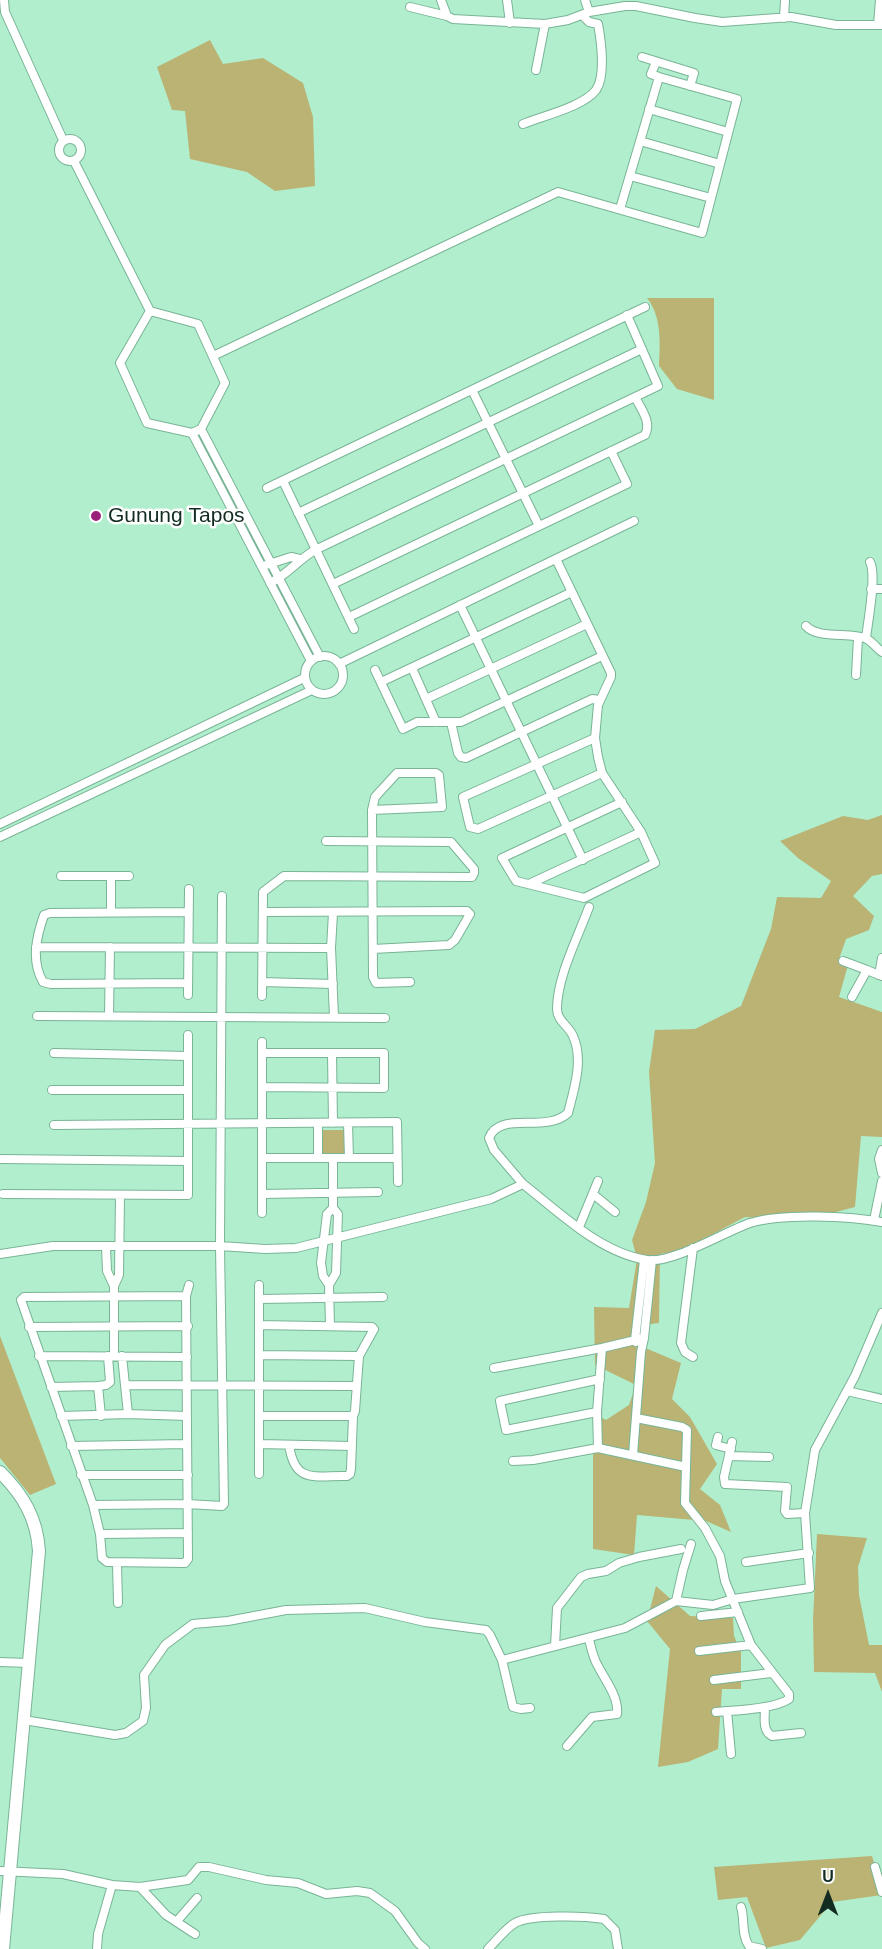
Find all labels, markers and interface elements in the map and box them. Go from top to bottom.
place label: Gunung Tapos [108,503,245,529]
marker: Gunung Tapos [89,509,103,523]
north arrow [798,1865,858,1925]
text: U [822,1868,834,1885]

